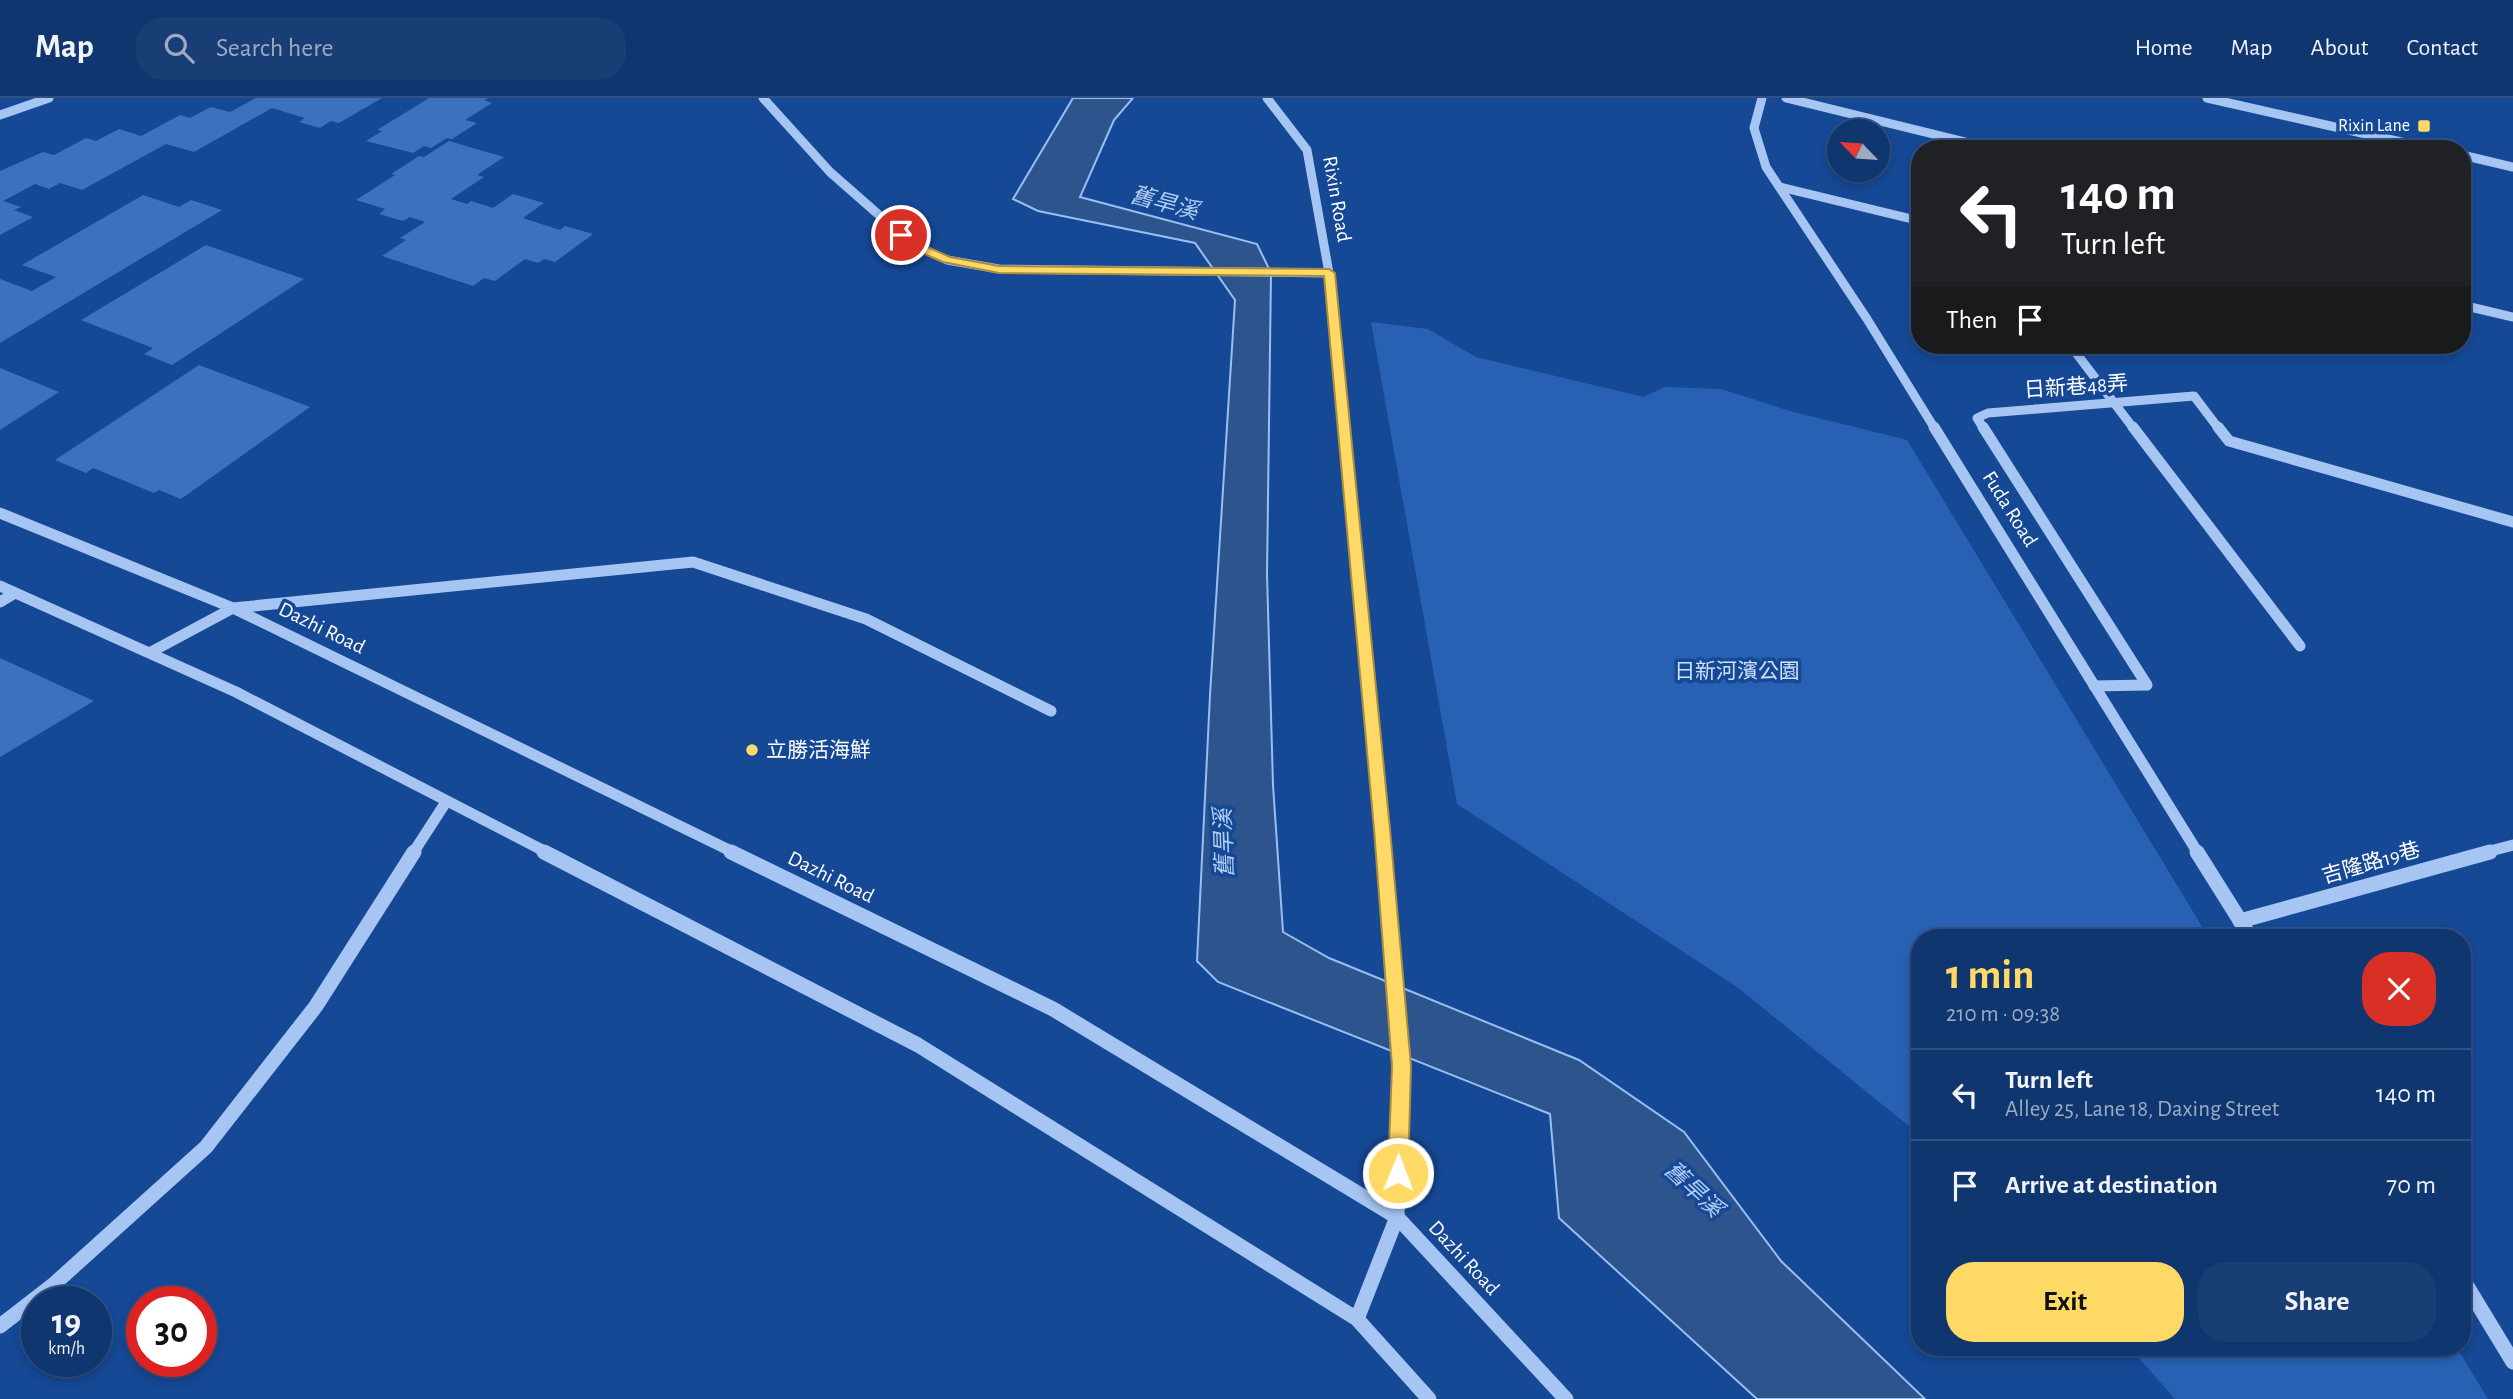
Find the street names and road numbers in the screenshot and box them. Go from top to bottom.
street label: Rixin Road [1319,154,1355,244]
street label: 日新巷48弄 [2023,372,2129,401]
street label: Fuda Road [1979,468,2041,551]
street label: Dazhi Road [276,598,369,658]
street label: 吉隆路19巷 [2319,838,2422,887]
street label: Dazhi Road [785,847,878,907]
street label: Dazhi Road [1425,1217,1504,1299]

